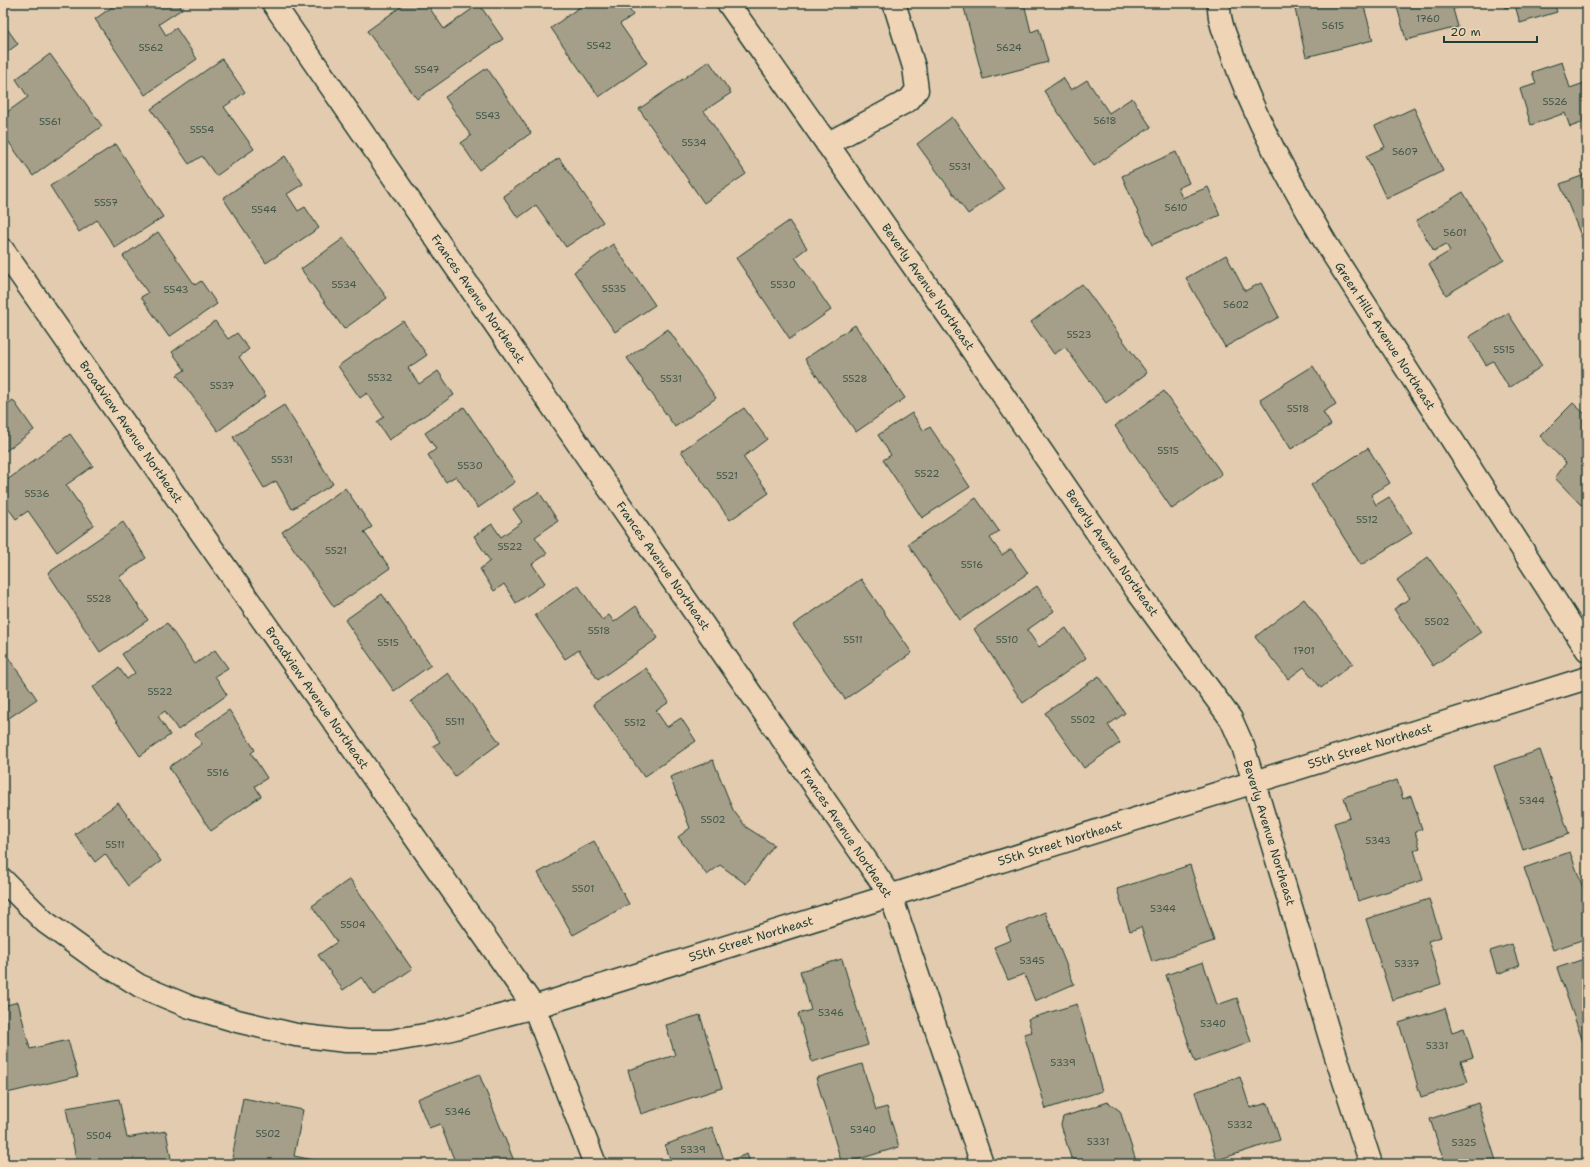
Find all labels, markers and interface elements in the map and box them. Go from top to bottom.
house number: 1760 [1416,12,1440,25]
scale bar [1444,18,1537,44]
house number: 5615 [1322,19,1344,32]
text: 20 m [1450,24,1481,40]
house number: 5542 [587,39,612,52]
house number: 5562 [138,41,164,54]
house number: 5624 [996,41,1022,54]
house number: 5547 [414,63,440,76]
house number: 5526 [1543,95,1567,108]
house number: 5543 [475,109,501,122]
house number: 5618 [1093,114,1117,127]
house number: 5561 [39,115,61,128]
house number: 5554 [190,123,214,136]
house number: 5534 [681,136,707,149]
house number: 5607 [1392,145,1418,158]
house number: 5531 [949,160,971,173]
house number: 5557 [94,196,118,209]
house number: 5610 [1164,201,1188,214]
house number: 5544 [251,203,277,216]
street label: Beverly Avenue Northeast [878,220,978,354]
house number: 5601 [1443,226,1467,239]
street label: Frances Avenue Northeast [427,231,529,367]
street label: Green Hills Avenue Northeast [1331,259,1439,413]
house number: 5534 [331,278,357,291]
house number: 5530 [770,278,796,291]
house number: 5535 [602,282,626,295]
house number: 5543 [163,283,189,296]
house number: 5602 [1223,298,1249,311]
house number: 5523 [1067,328,1091,341]
house number: 5515 [1493,343,1515,356]
street label: Broadview Avenue Northeast [76,358,186,506]
house number: 5532 [368,371,392,384]
house number: 5531 [660,372,682,385]
house number: 5528 [842,372,868,385]
house number: 5537 [210,379,234,392]
house number: 5518 [1287,402,1309,415]
house number: 5515 [1157,444,1179,457]
house number: 5531 [271,453,293,466]
house number: 5530 [457,459,483,472]
house number: 5522 [915,467,939,480]
house number: 5521 [716,469,738,482]
street label: Beverly Avenue Northeast [1062,486,1162,620]
house number: 5536 [24,487,50,500]
street label: Frances Avenue Northeast [612,498,714,634]
house number: 5512 [1356,513,1378,526]
house number: 5522 [498,540,522,553]
house number: 5521 [325,544,347,557]
house number: 5516 [961,558,983,571]
house number: 5528 [86,592,112,605]
house number: 5502 [1424,615,1450,628]
street label: Broadview Avenue Northeast [262,624,372,772]
house number: 5518 [588,624,610,637]
house number: 5511 [843,633,863,646]
house number: 5510 [996,633,1018,646]
house number: 5515 [377,636,399,649]
house number: 1701 [1293,644,1315,657]
house number: 5522 [148,685,172,698]
house number: 5502 [1070,713,1096,726]
house number: 5511 [445,715,465,728]
house number: 5512 [624,716,646,729]
street label: 55th Street Northeast [1306,719,1434,773]
street label: Beverly Avenue Northeast [1239,758,1299,908]
street label: Frances Avenue Northeast [796,765,896,901]
house number: 5516 [207,766,229,779]
house number: 5344 [1519,794,1545,807]
house number: 5502 [700,813,726,826]
street label: 55th Street Northeast [996,816,1124,870]
house number: 5343 [1365,834,1391,847]
house number: 5511 [105,838,125,851]
house number: 5501 [572,882,594,895]
house number: 5344 [1150,902,1176,915]
street label: 55th Street Northeast [687,912,815,966]
house number: 5504 [340,918,366,931]
house number: 5345 [1019,954,1045,967]
house number: 5337 [1394,957,1420,970]
house number: 5346 [818,1006,844,1019]
house number: 5340 [1200,1017,1226,1030]
house number: 5331 [1426,1039,1448,1052]
house number: 5339 [1050,1056,1076,1069]
house number: 5346 [445,1105,471,1118]
house number: 5332 [1227,1118,1253,1131]
house number: 5340 [850,1123,876,1136]
house number: 5502 [255,1127,281,1140]
house number: 5504 [86,1129,112,1142]
house number: 5331 [1087,1135,1109,1148]
house number: 5325 [1452,1136,1476,1149]
house number: 5339 [680,1143,706,1156]

